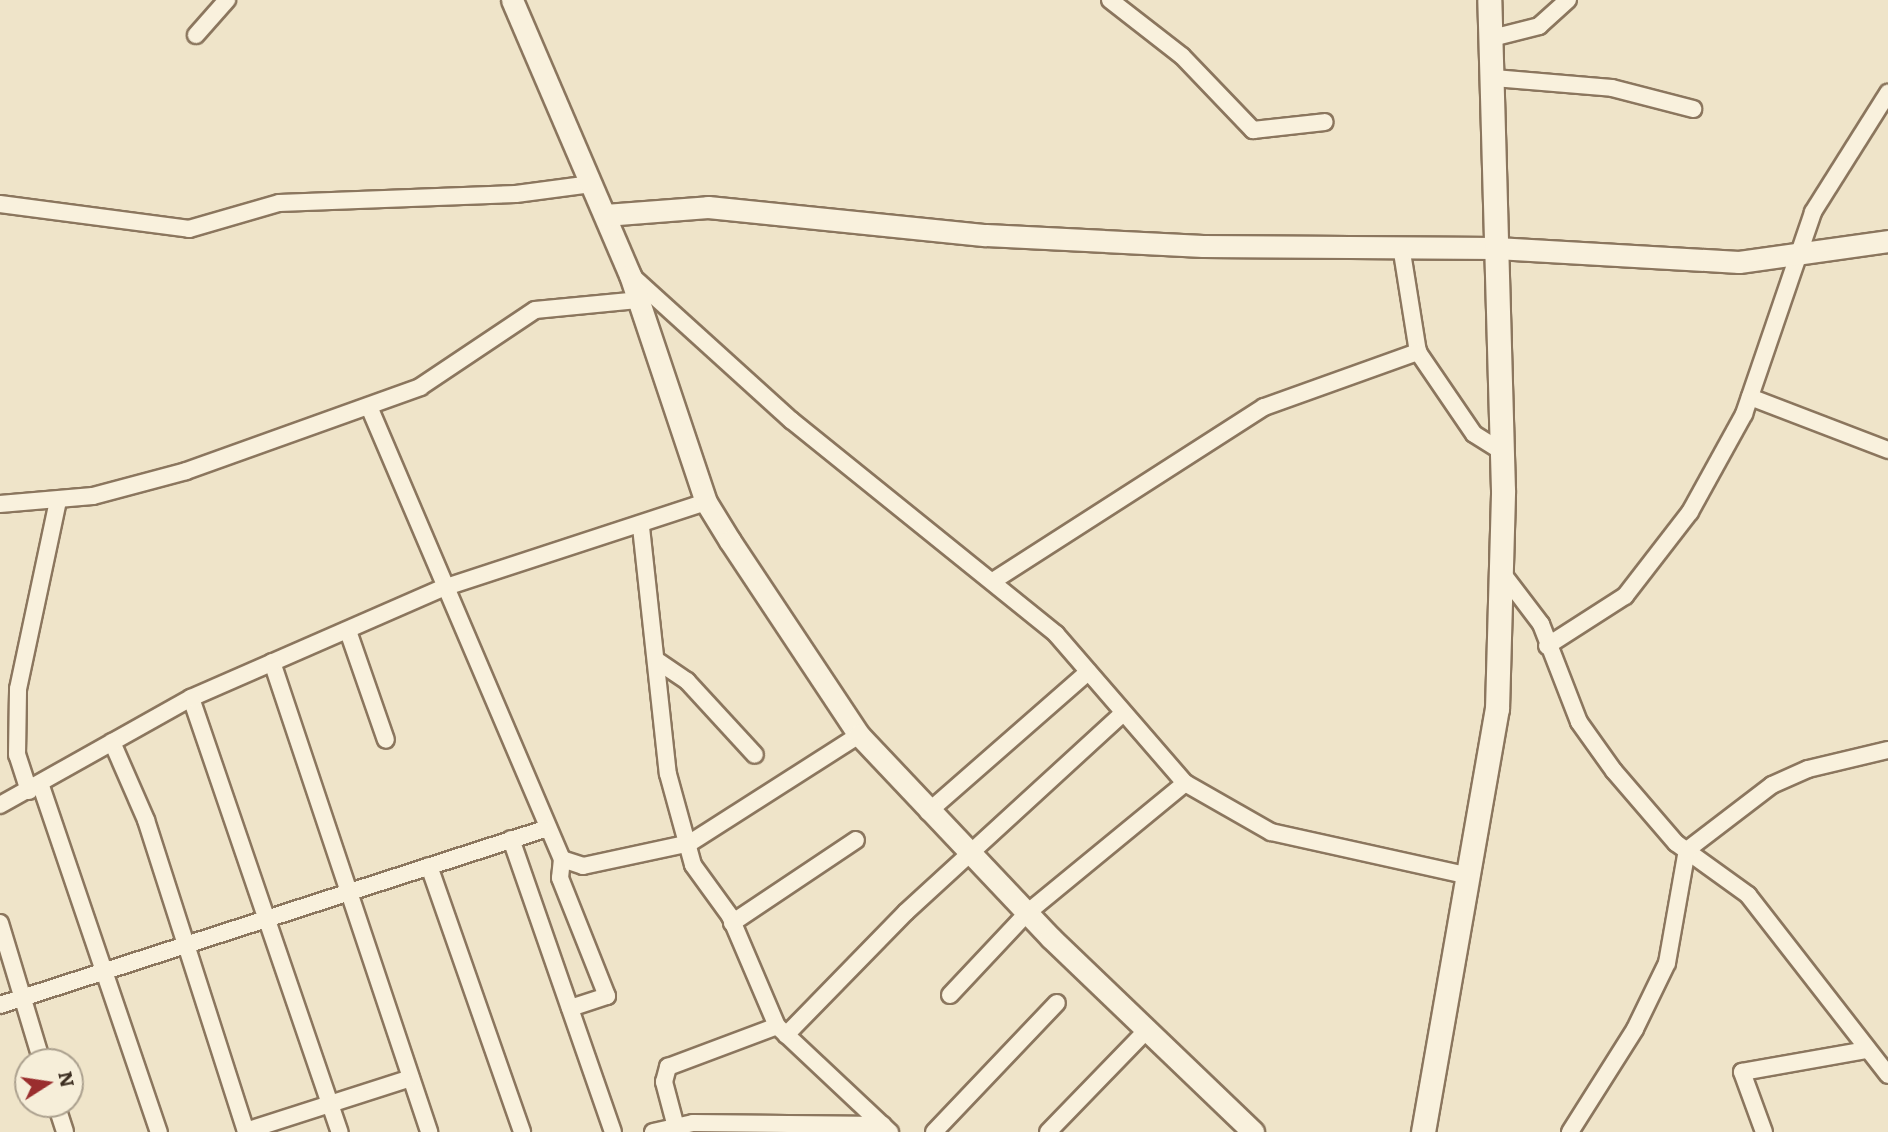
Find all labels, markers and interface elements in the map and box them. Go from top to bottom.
north arrow [14,1048,84,1118]
text: N [52,1068,83,1090]

